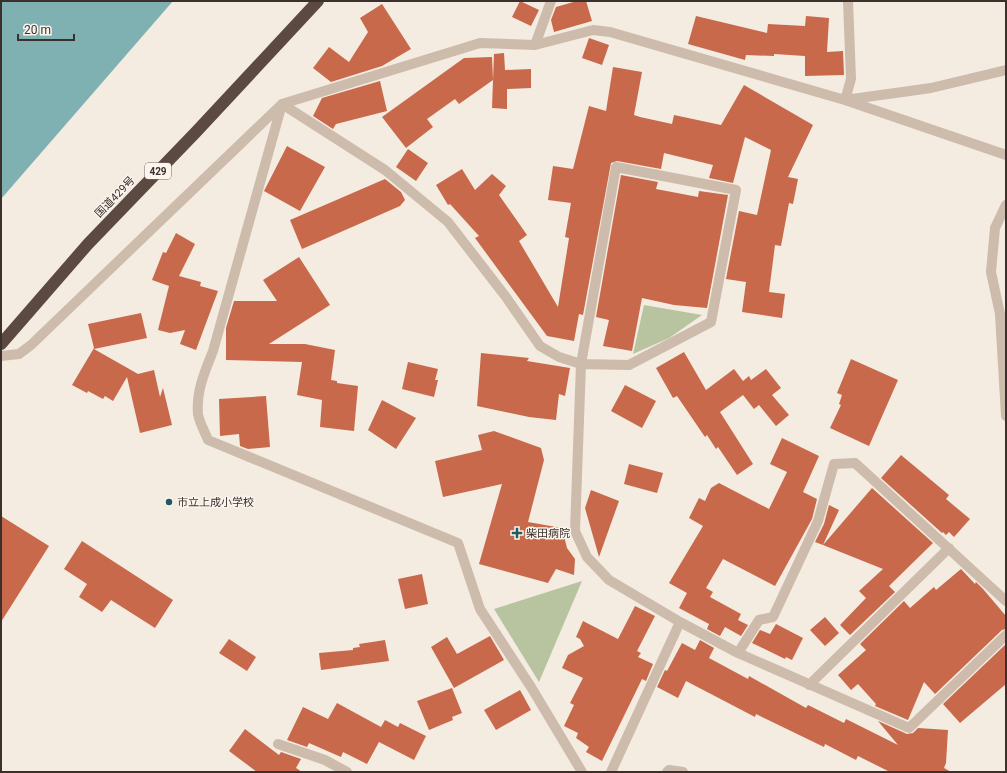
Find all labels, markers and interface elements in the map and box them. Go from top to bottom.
scale bar [18,16,74,42]
text: 20 m [24,23,51,37]
road number: 429 [145,163,171,179]
street label: 国道429号 [92,174,138,220]
place label: 市立上成小学校 [177,496,254,509]
marker: 市立上成小学校 [164,497,174,507]
marker: 柴田病院 [511,527,523,539]
place label: 柴田病院 [526,527,570,540]

